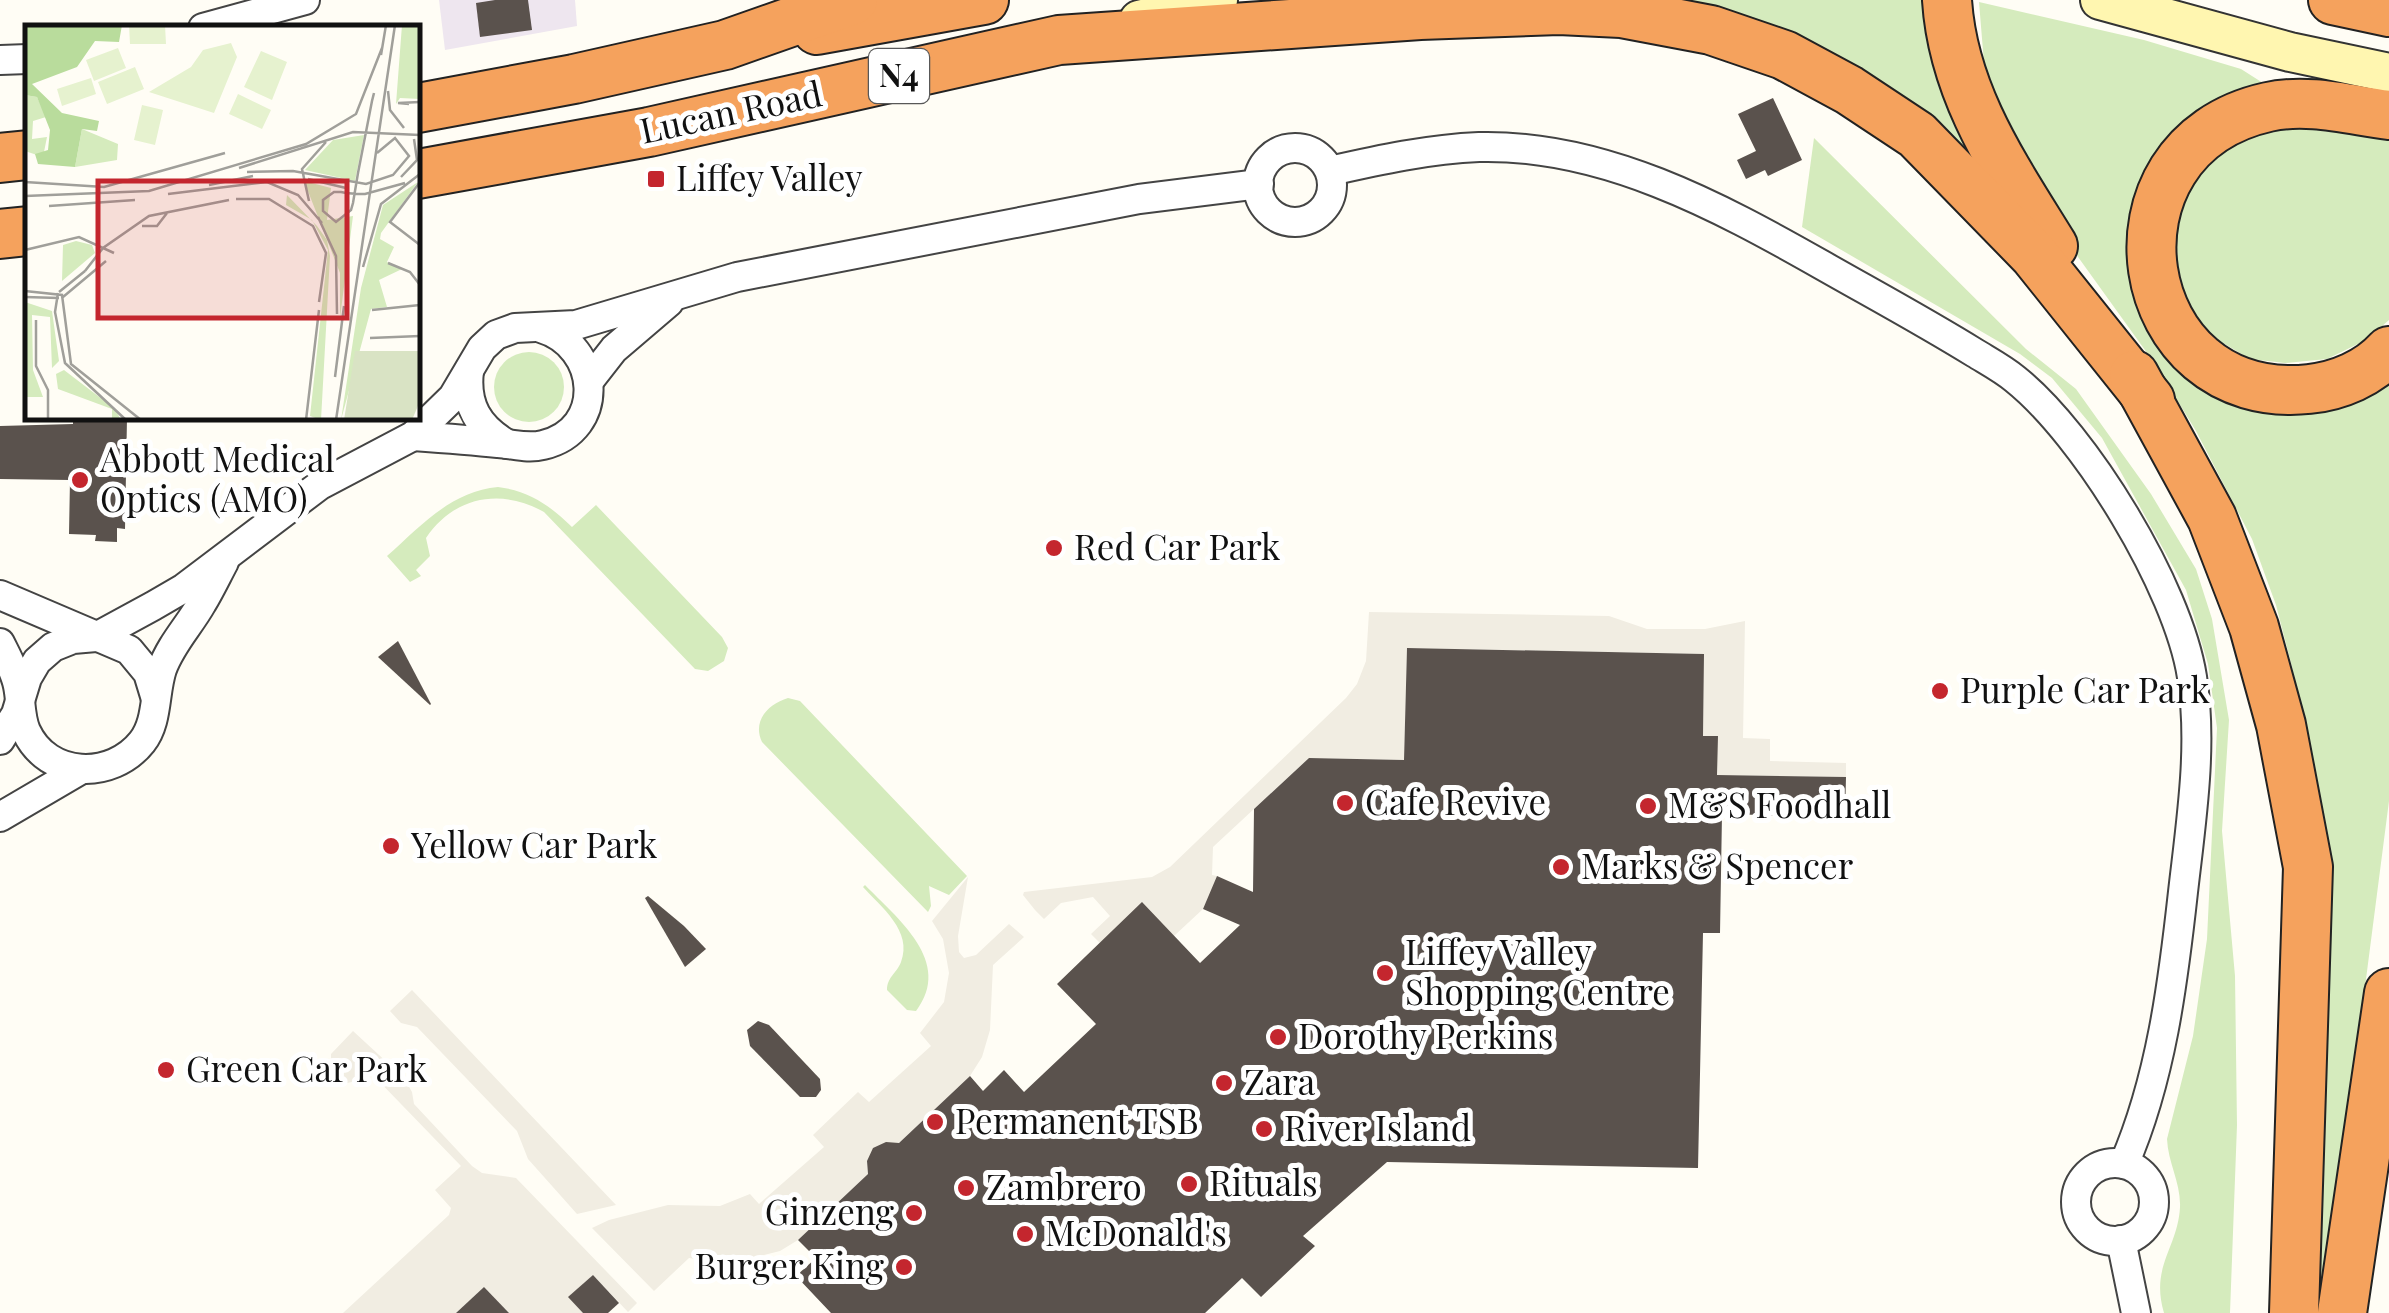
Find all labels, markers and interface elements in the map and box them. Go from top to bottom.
inset map [25,25,420,420]
road number: N4 [869,49,929,103]
street label: Lucan Road [635,68,826,153]
place label: Liffey Valley [676,153,863,200]
marker: Liffey Valley [645,168,667,190]
place label: Abbott Medical Optics (AMO) [99,434,335,521]
marker: Abbott Medical Optics (AMO) [69,469,91,491]
place label: Red Car Park [1074,522,1280,569]
marker: Red Car Park [1043,537,1065,559]
place label: Purple Car Park [1960,665,2210,712]
marker: Purple Car Park [1929,680,1951,702]
place label: Cafe Revive [1365,777,1546,824]
place label: M&S Foodhall [1668,780,1891,827]
marker: Cafe Revive [1334,792,1356,814]
marker: M&S Foodhall [1637,795,1659,817]
place label: Yellow Car Park [410,820,657,867]
marker: Yellow Car Park [380,835,402,857]
place label: Marks & Spencer [1581,841,1854,888]
marker: Marks & Spencer [1550,856,1572,878]
place label: Liffey Valley Shopping Centre [1405,927,1670,1014]
marker: Liffey Valley Shopping Centre [1374,962,1396,984]
place label: Dorothy Perkins [1298,1011,1553,1058]
marker: Dorothy Perkins [1267,1026,1289,1048]
place label: Green Car Park [186,1044,427,1091]
place label: Zara [1244,1057,1316,1104]
marker: Green Car Park [155,1059,177,1081]
marker: Zara [1213,1072,1235,1094]
place label: Permanent TSB [955,1096,1199,1143]
place label: River Island [1284,1103,1471,1150]
marker: Permanent TSB [924,1111,946,1133]
marker: River Island [1253,1118,1275,1140]
place label: Rituals [1209,1158,1318,1205]
place label: Zambrero [986,1162,1142,1209]
marker: Rituals [1178,1173,1200,1195]
marker: Zambrero [955,1177,977,1199]
place label: Ginzeng [765,1187,895,1234]
marker: Ginzeng [903,1202,925,1224]
place label: McDonald's [1045,1208,1227,1255]
marker: McDonald's [1014,1223,1036,1245]
place label: Burger King [695,1241,885,1288]
marker: Burger King [893,1256,915,1278]

